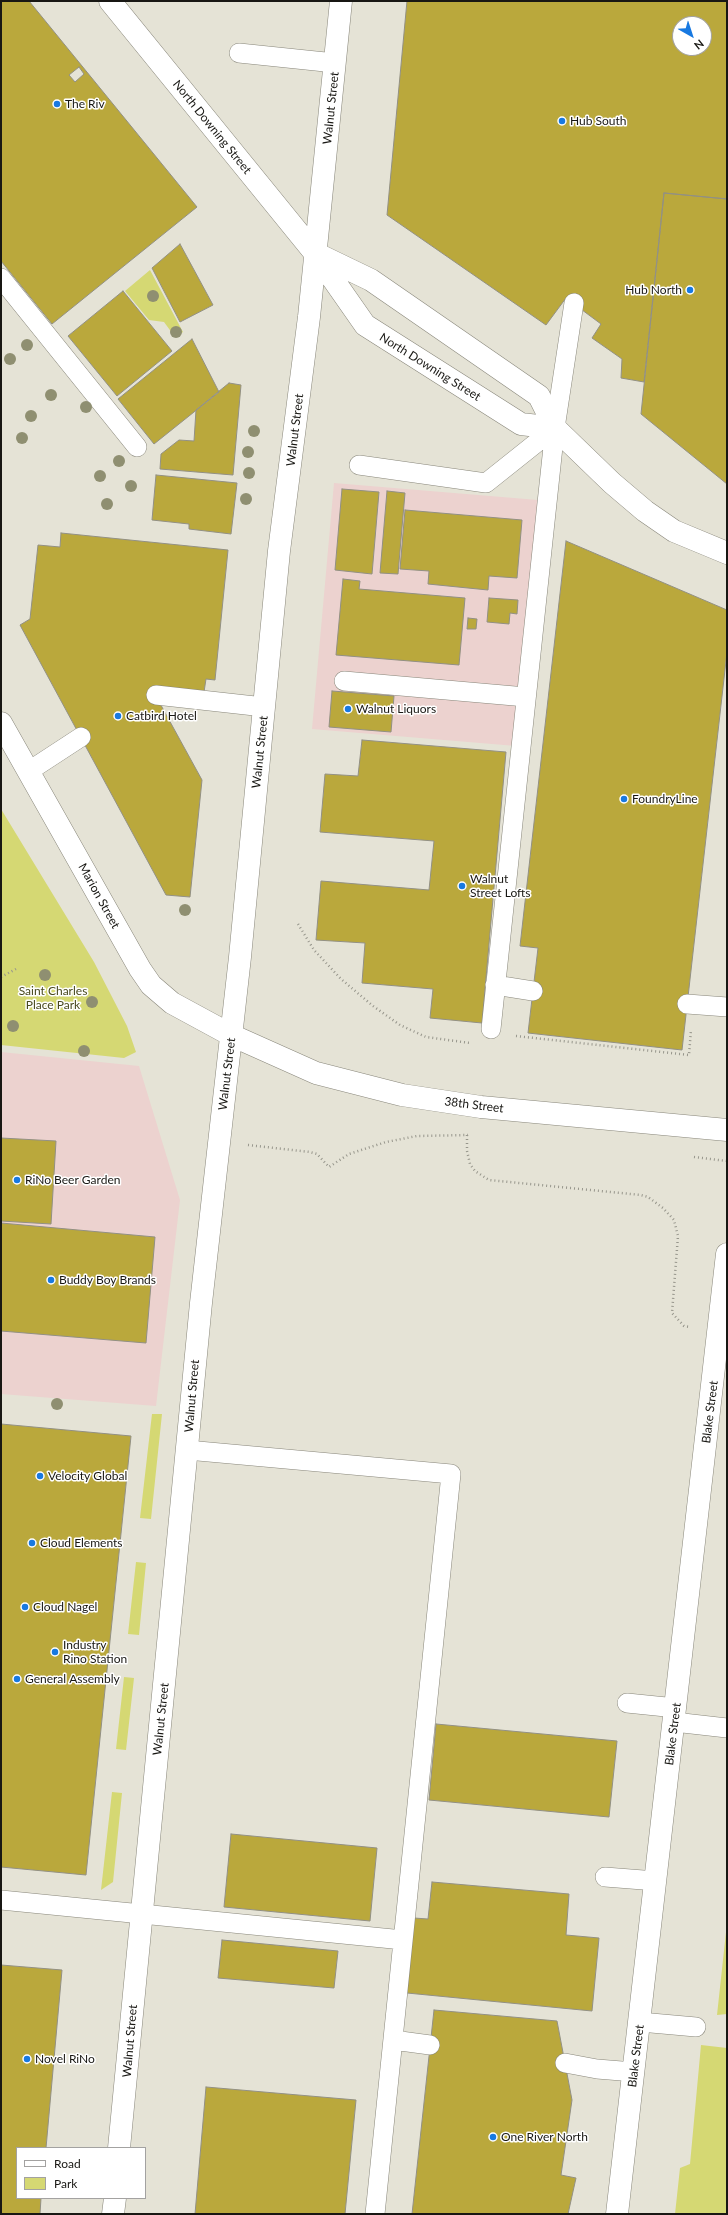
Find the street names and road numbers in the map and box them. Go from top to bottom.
street label: Walnut Street [320,71,342,145]
street label: North Downing Street [170,77,254,177]
street label: North Downing Street [377,330,483,404]
street label: Walnut Street [283,393,307,467]
street label: Walnut Street [249,715,271,789]
street label: Marion Street [75,861,123,931]
street label: Walnut Street [215,1037,239,1111]
street label: 38th Street [444,1094,504,1116]
street label: Walnut Street [182,1359,202,1433]
street label: Blake Street [699,1380,721,1444]
street label: Walnut Street [150,1682,172,1756]
street label: Blake Street [662,1702,684,1766]
street label: Walnut Street [120,2004,140,2078]
street label: Blake Street [625,2024,647,2088]

